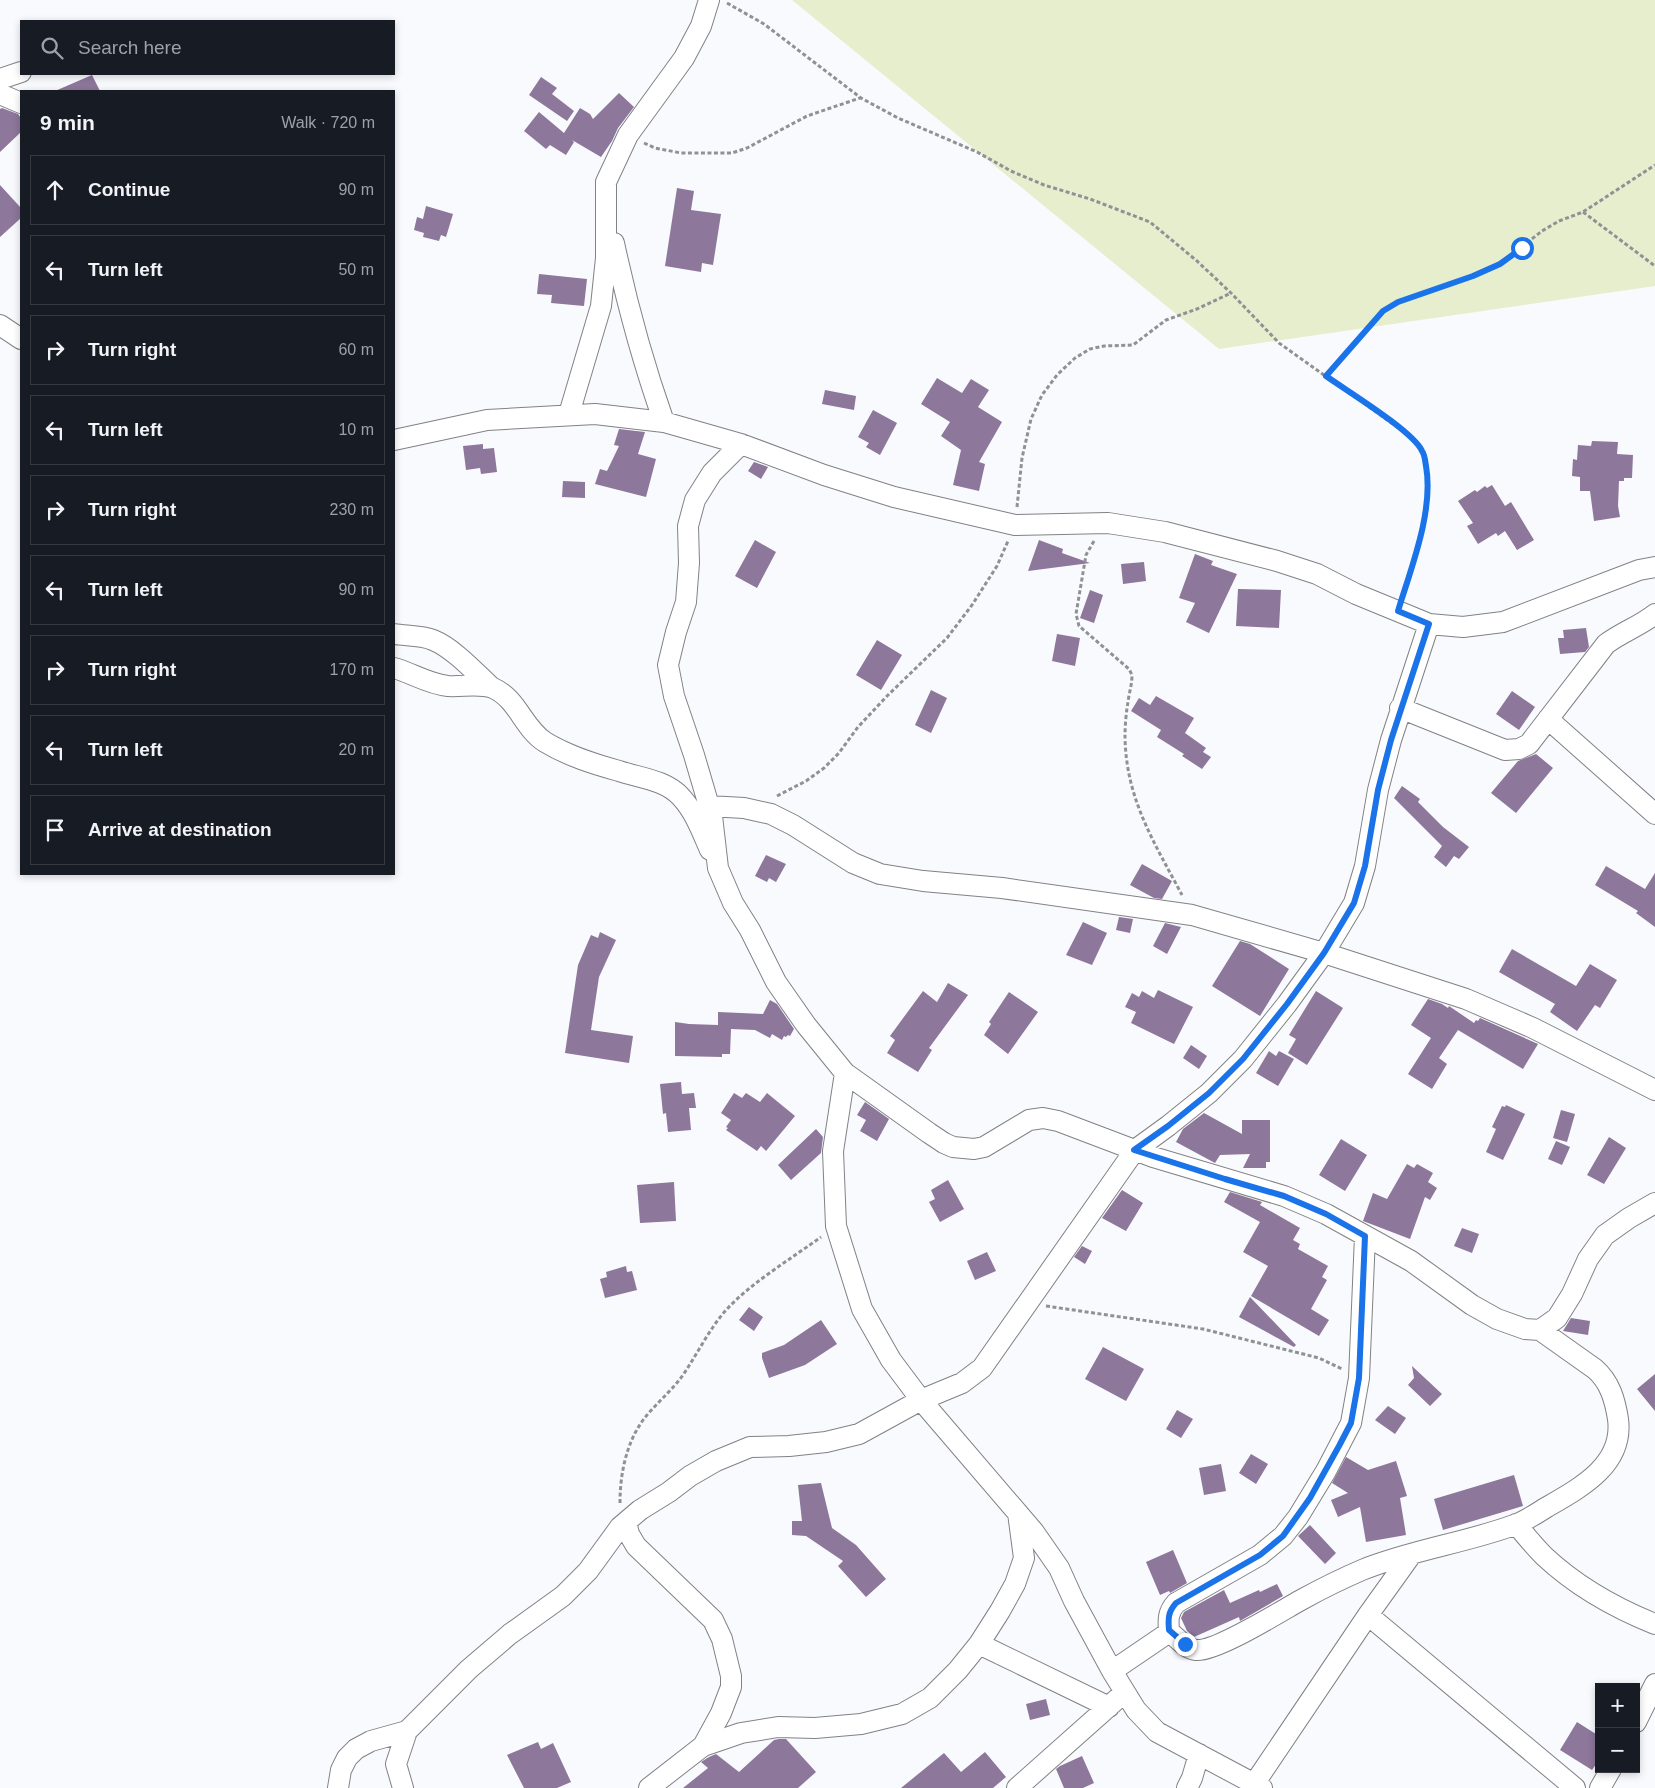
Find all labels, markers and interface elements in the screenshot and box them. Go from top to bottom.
search box [20,20,395,75]
icon: search [38,34,66,62]
text: Search here [78,37,182,58]
text: 9 min [40,111,95,134]
text: Walk · 720 m [281,114,375,131]
icon: ahead [41,176,69,204]
text: Continue [88,179,170,200]
text: 90 m [338,181,374,198]
route start [1511,237,1534,260]
icon: left [41,256,69,284]
text: Turn left [88,259,163,280]
text: 50 m [338,261,374,278]
icon: right [41,336,69,364]
text: Turn right [88,339,176,360]
text: 60 m [338,341,374,358]
icon: left [41,416,69,444]
text: Turn left [88,419,163,440]
text: 10 m [338,421,374,438]
icon: right [41,496,69,524]
text: Turn right [88,499,176,520]
text: 230 m [330,501,374,518]
icon: left [41,576,69,604]
text: Turn left [88,579,163,600]
text: 90 m [338,581,374,598]
icon: right [41,656,69,684]
text: Turn right [88,659,176,680]
text: 170 m [330,661,374,678]
icon: left [41,736,69,764]
text: Turn left [88,739,163,760]
text: 20 m [338,741,374,758]
icon: arrive [41,816,69,844]
text: Arrive at destination [88,819,272,840]
route end [1174,1633,1197,1656]
map controls [1595,1683,1640,1773]
button: + [1595,1683,1640,1728]
button: − [1595,1728,1640,1773]

